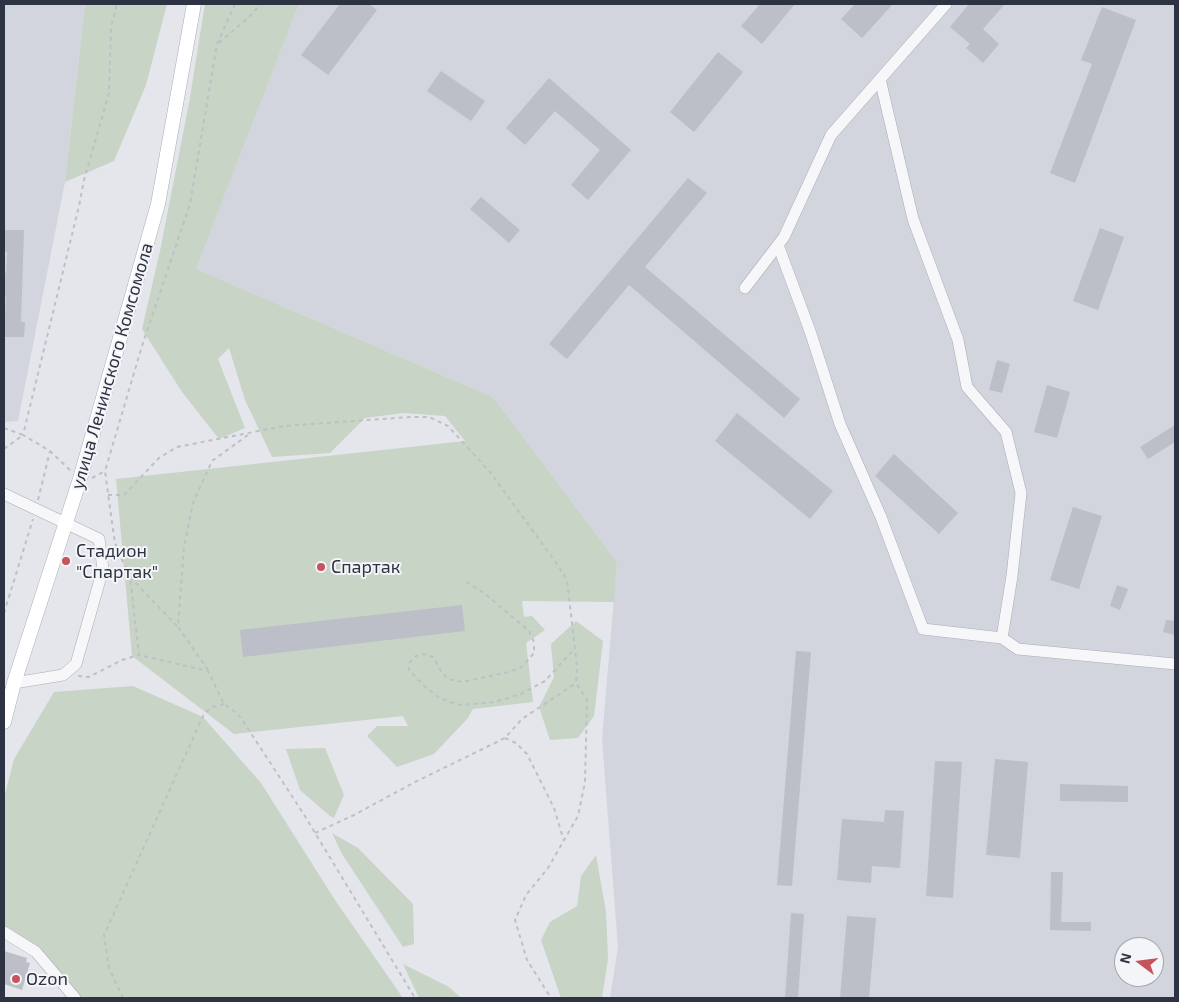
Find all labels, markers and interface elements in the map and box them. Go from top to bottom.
street label: улица Ленинского Комсомола [66,240,158,492]
place label: Стадион "Спартак" [76,540,158,582]
marker: Стадион "Спартак" [60,555,72,567]
place label: Спартак [331,556,400,578]
marker: Спартак [315,561,327,573]
north arrow [1114,937,1164,987]
text: N [1115,951,1135,965]
place label: Ozon [26,968,68,990]
marker: Ozon [10,973,22,985]

